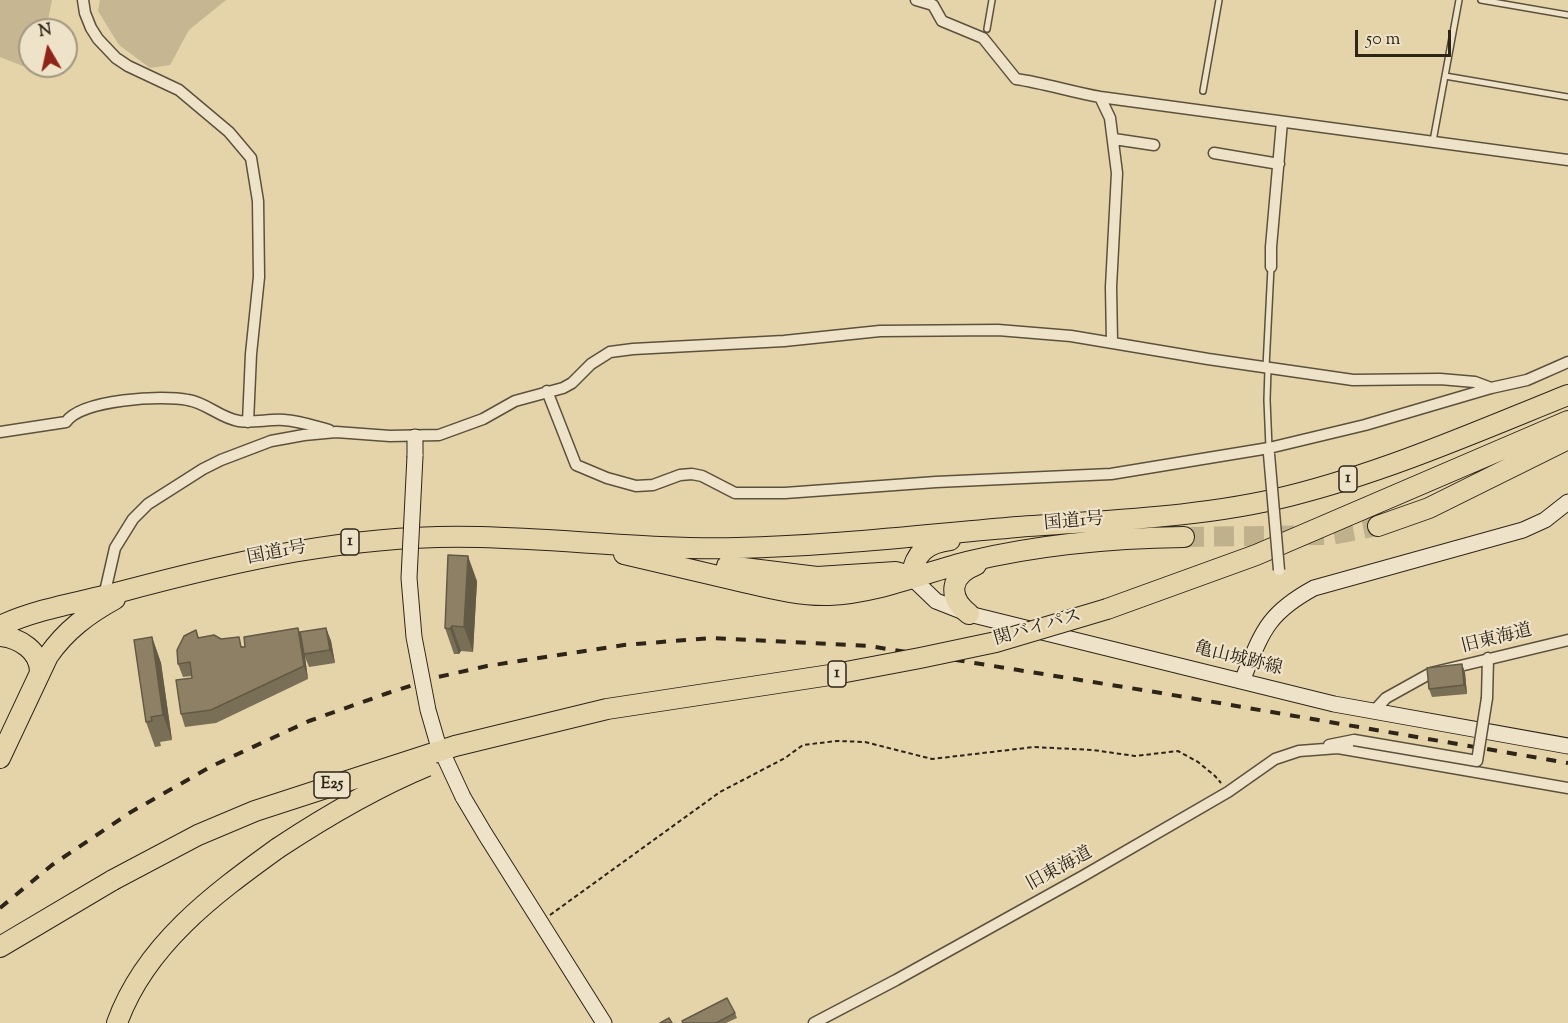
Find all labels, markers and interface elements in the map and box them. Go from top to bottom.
north arrow [18,18,78,78]
scale bar [1358,18,1454,56]
text: N [37,19,54,44]
text: 50 m [1366,27,1400,53]
road number: 1 [1339,466,1357,492]
street label: 国道1号 [1043,510,1105,536]
road number: 1 [341,529,359,555]
street label: 国道1号 [245,538,309,570]
street label: 関バイパス [992,606,1084,652]
street label: 旧東海道 [1459,621,1535,659]
street label: 亀山城跡線 [1192,639,1284,681]
road number: 1 [828,661,846,687]
road number: E25 [314,772,350,798]
street label: 旧東海道 [1023,843,1097,897]

